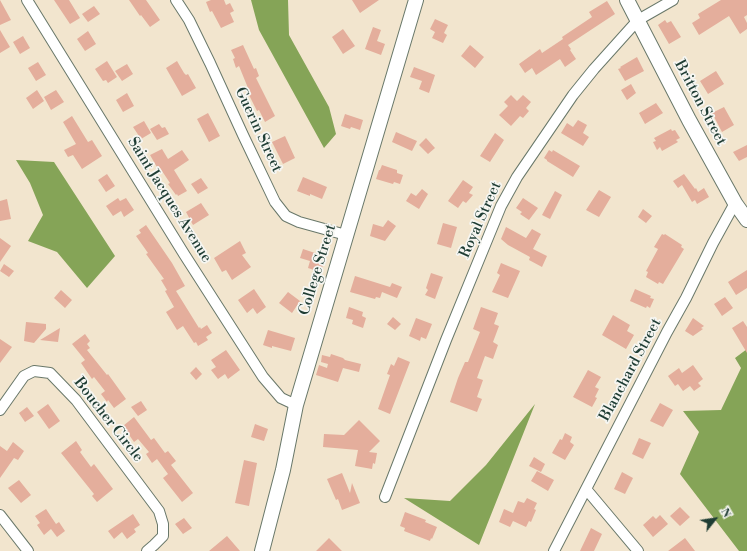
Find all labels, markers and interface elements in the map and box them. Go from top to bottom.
street label: Britton Street [670,57,730,149]
street label: Guerin Street [230,85,286,175]
street label: Saint Jacques Avenue [123,134,215,266]
street label: Royal Street [456,179,506,261]
street label: College Street [296,222,340,318]
street label: Blanchard Street [596,315,666,425]
street label: Boucher Circle [69,374,147,466]
north arrow [695,499,735,539]
text: N [717,506,734,520]

